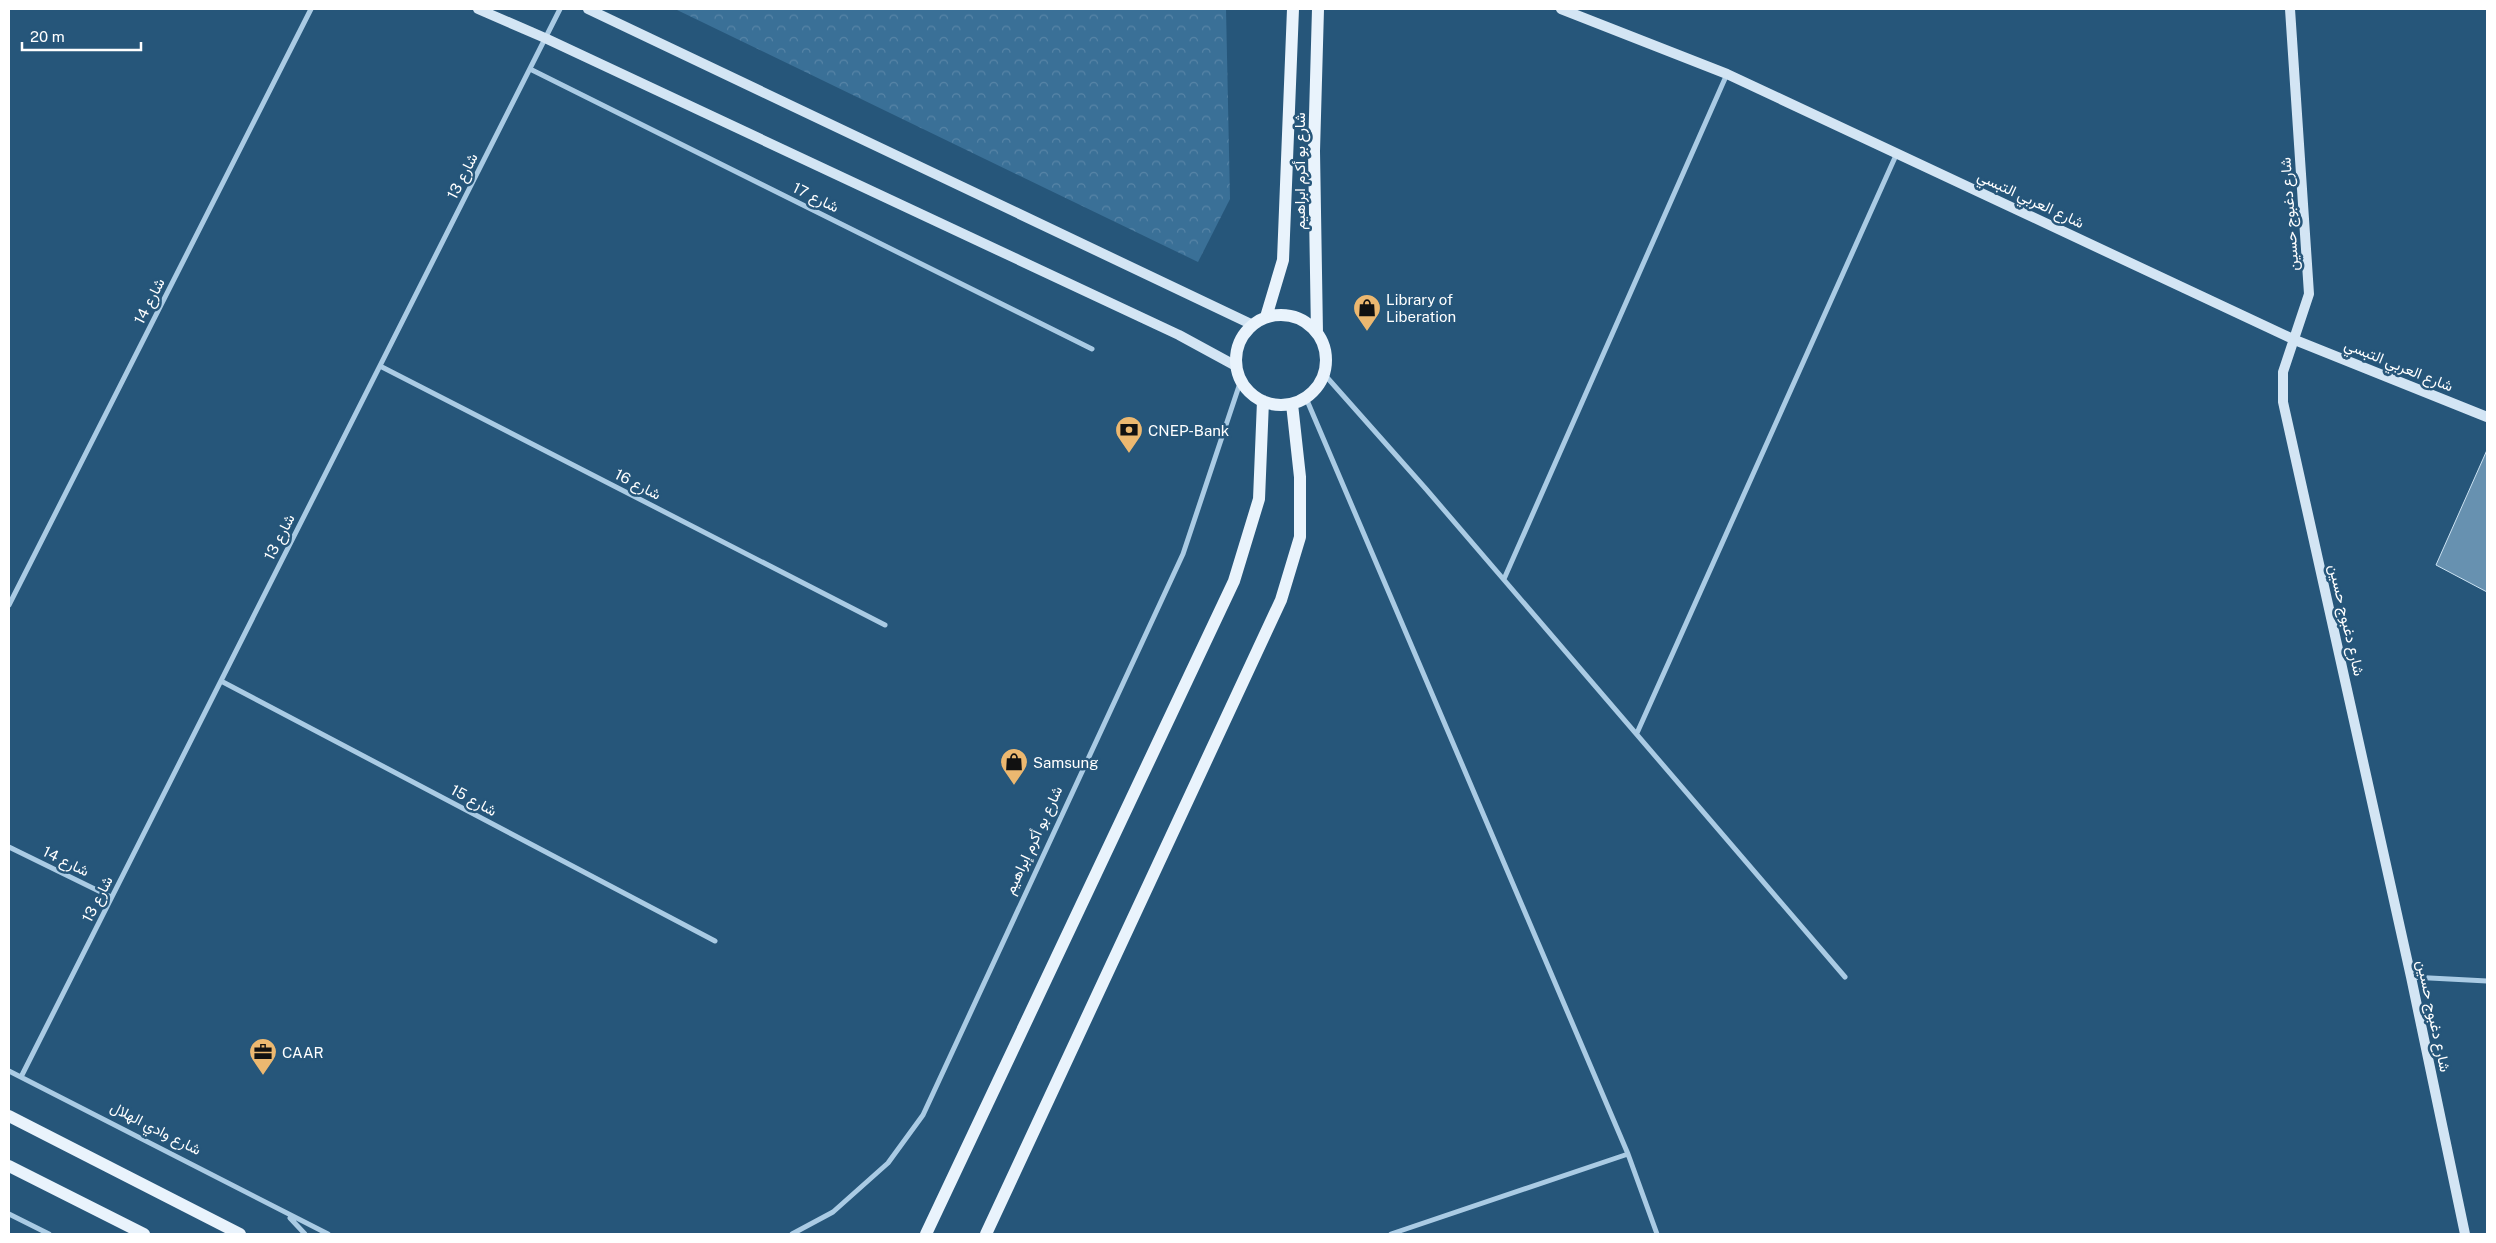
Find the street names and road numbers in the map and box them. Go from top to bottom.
street label: شارع بو أكرم ابراهيم [1291,112,1311,230]
street label: شارع 13 [443,150,484,203]
street label: شارع دغبوج حسين [2277,156,2304,271]
street label: شارع العربي التبسي [1973,167,2087,236]
street label: شارع 17 [789,179,842,218]
street label: شارع 14 [130,275,171,328]
street label: شارع العربي التبسي [2340,335,2456,399]
street label: شارع 16 [611,465,664,506]
street label: شارع 13 [260,511,301,564]
street label: شارع دغبوج حسين [2323,563,2368,678]
street label: شارع 15 [447,781,500,822]
street label: شارع بو أكرم إبراهيم [1000,783,1068,898]
street label: شارع 14 [39,843,92,882]
street label: شارع 13 [78,873,119,926]
street label: شارع دغبوج حسين [2411,959,2454,1074]
street label: شارع وادي الهلال [106,1098,204,1163]

